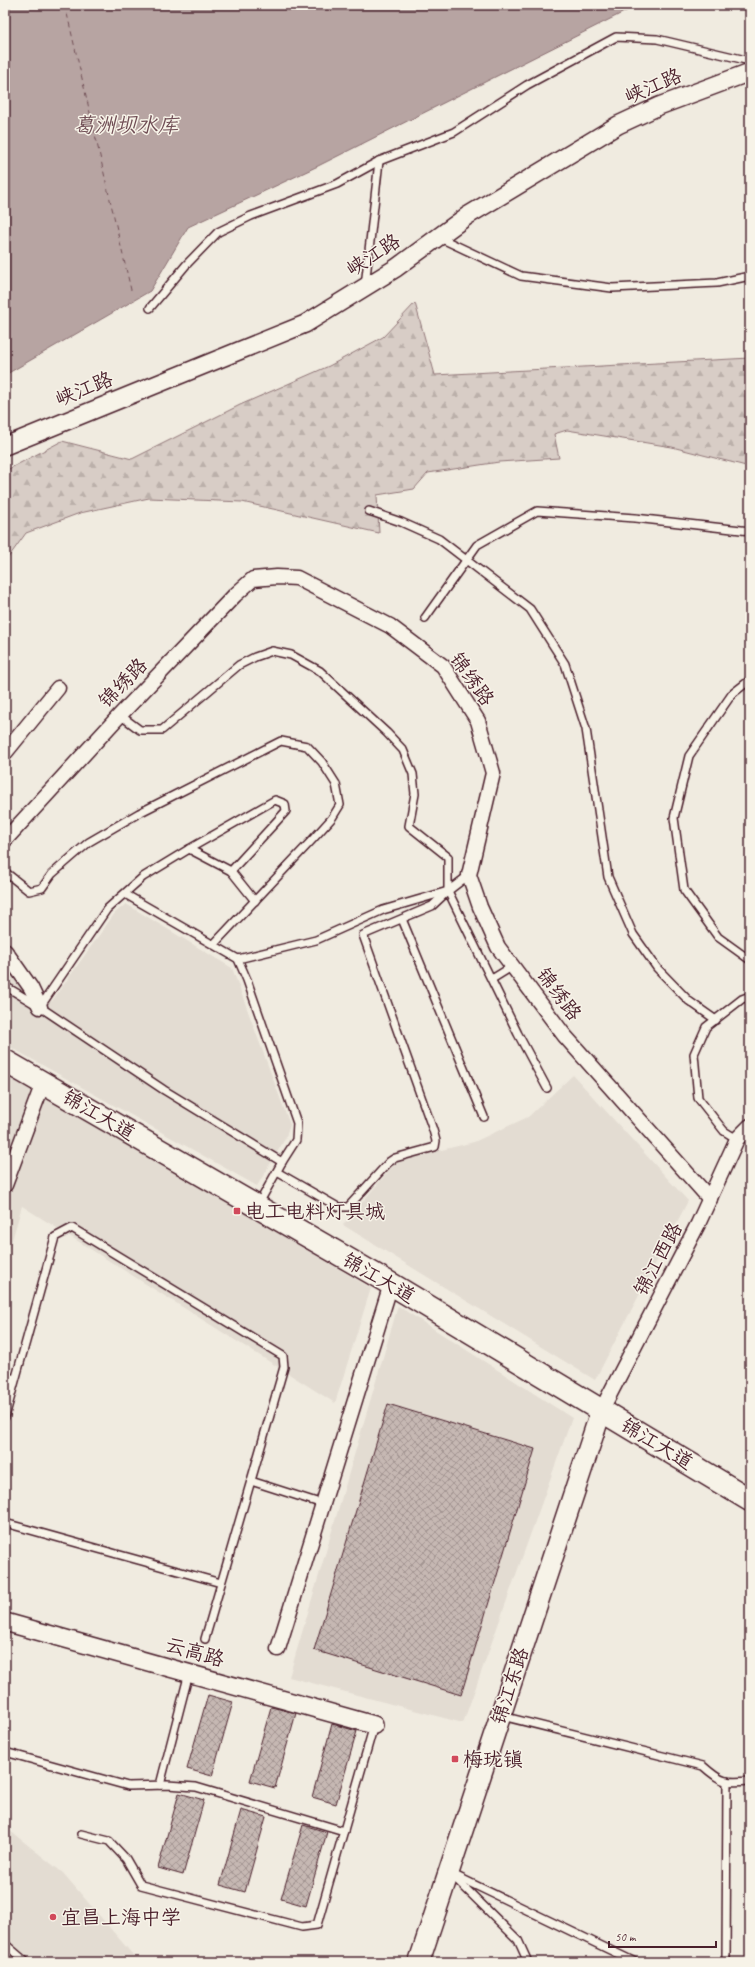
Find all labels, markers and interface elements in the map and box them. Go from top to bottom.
street label: 峡江路 [621,62,686,109]
water label: 葛洲坝水库 [74,112,180,138]
street label: 峡江路 [341,228,406,282]
street label: 峡江路 [52,366,117,412]
street label: 锦绣路 [444,647,500,711]
street label: 锦绣路 [93,652,154,713]
street label: 锦绣路 [531,963,588,1026]
street label: 锦江大道 [58,1084,140,1146]
place label: 电工电料灯具城 [245,1199,385,1224]
marker: 电工电料灯具城 [232,1206,242,1216]
street label: 锦江西路 [628,1217,688,1300]
street label: 锦江大道 [338,1247,420,1309]
street label: 锦江大道 [616,1413,698,1475]
street label: 云高路 [163,1632,228,1673]
street label: 锦江东路 [486,1643,535,1728]
place label: 梅珑镇 [463,1747,523,1772]
marker: 梅珑镇 [450,1754,460,1764]
place label: 宜昌上海中学 [61,1905,181,1930]
marker: 宜昌上海中学 [48,1912,58,1922]
scale bar [609,1923,716,1949]
text: 50 m [615,1929,637,1945]

